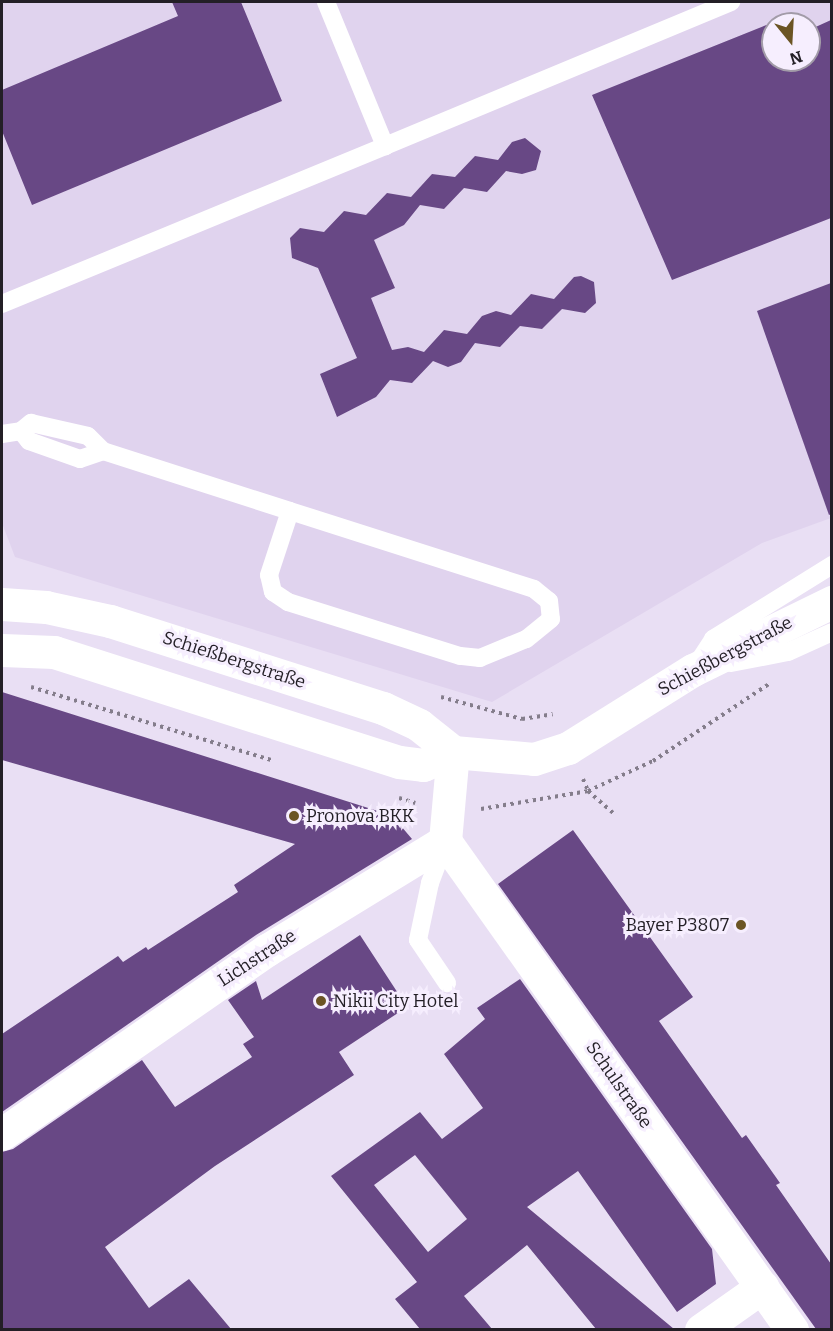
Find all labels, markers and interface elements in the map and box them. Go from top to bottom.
north arrow [761,12,821,72]
text: N [787,47,805,69]
street label: Schießbergstraße [654,612,796,700]
street label: Schießbergstraße [160,627,308,693]
place label: Pronova BKK [306,805,414,827]
marker: Pronova BKK [287,809,301,823]
place label: Bayer P3807 [626,914,729,936]
marker: Bayer P3807 [734,918,748,932]
street label: Lichstraße [214,925,300,991]
place label: Nikii City Hotel [333,990,458,1012]
marker: Nikii City Hotel [314,994,328,1008]
street label: Schulstraße [581,1038,657,1132]

